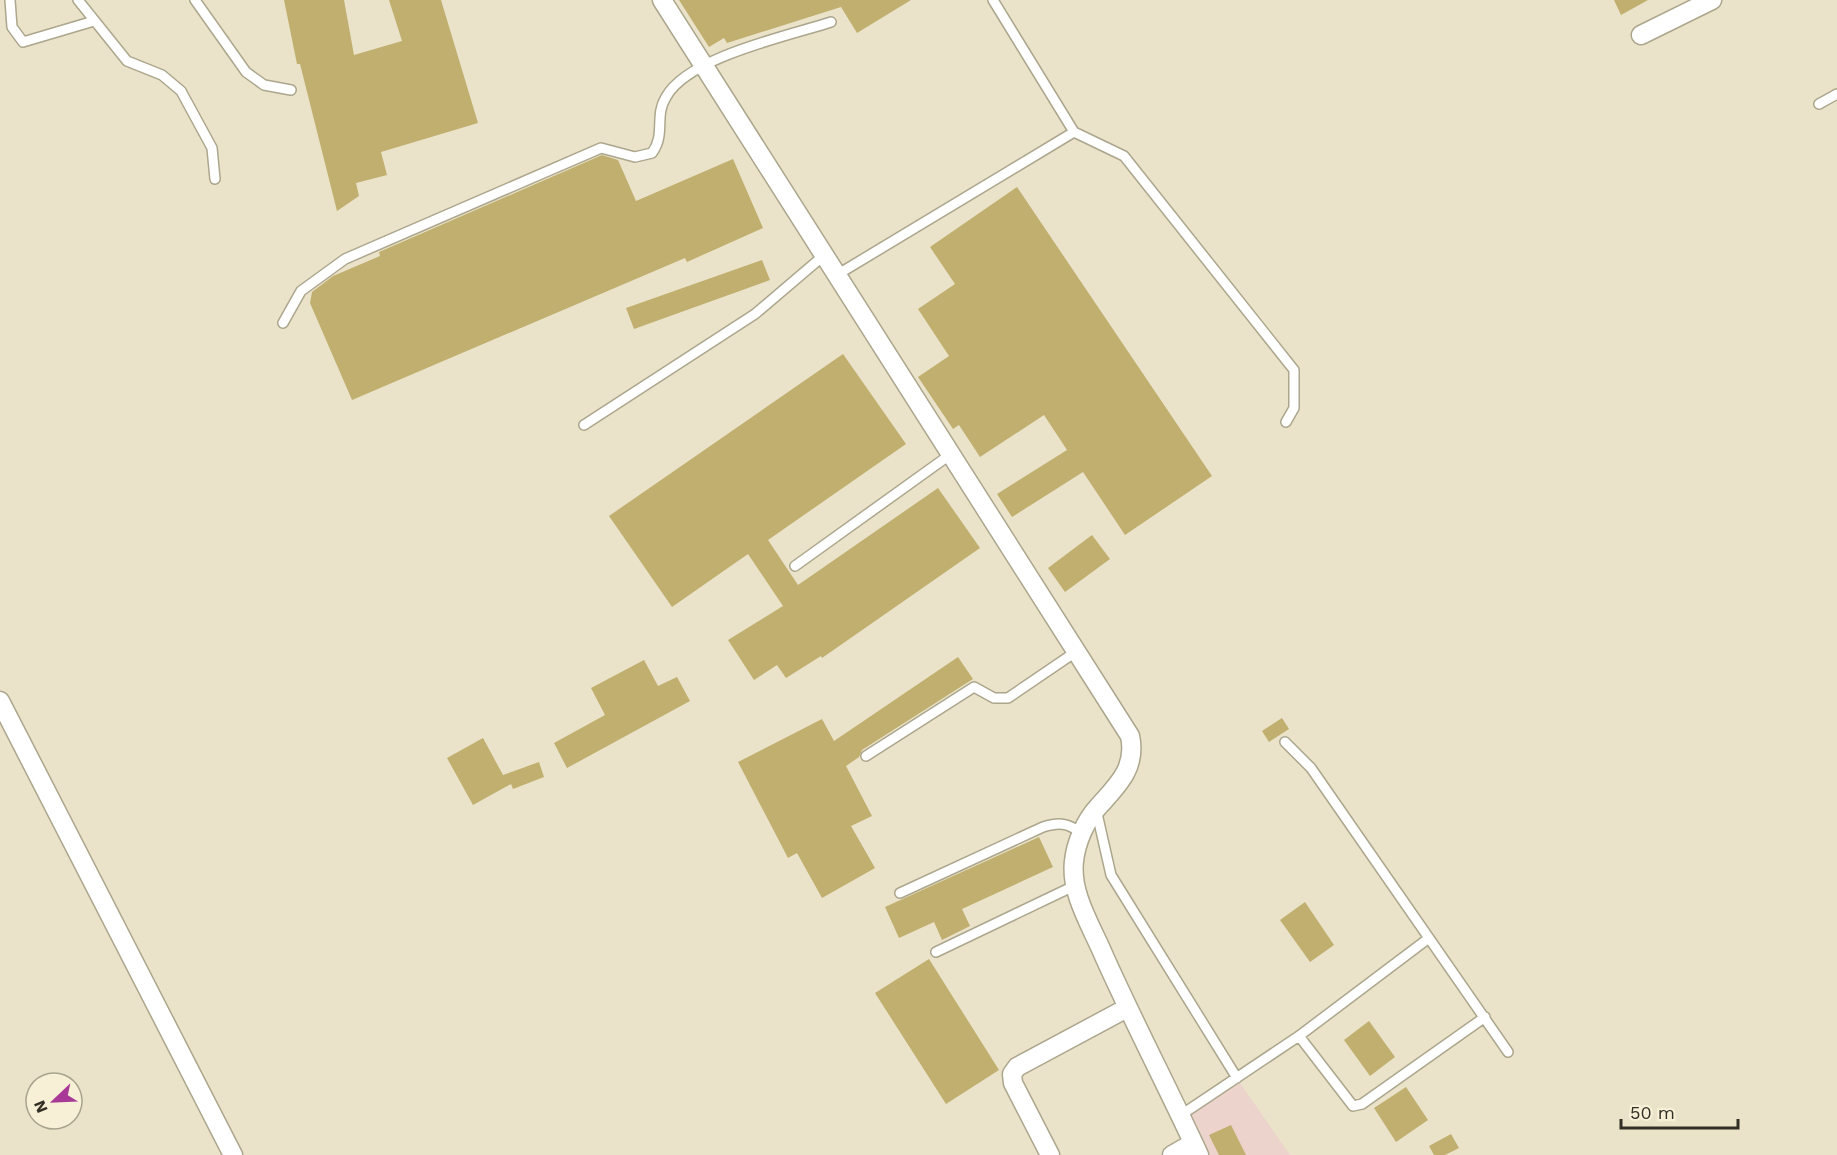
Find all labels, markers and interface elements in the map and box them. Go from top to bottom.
north arrow [24,1071,84,1131]
scale bar [1621,1092,1738,1130]
text: N [30,1097,52,1116]
text: 50 m [1630,1102,1675,1123]

